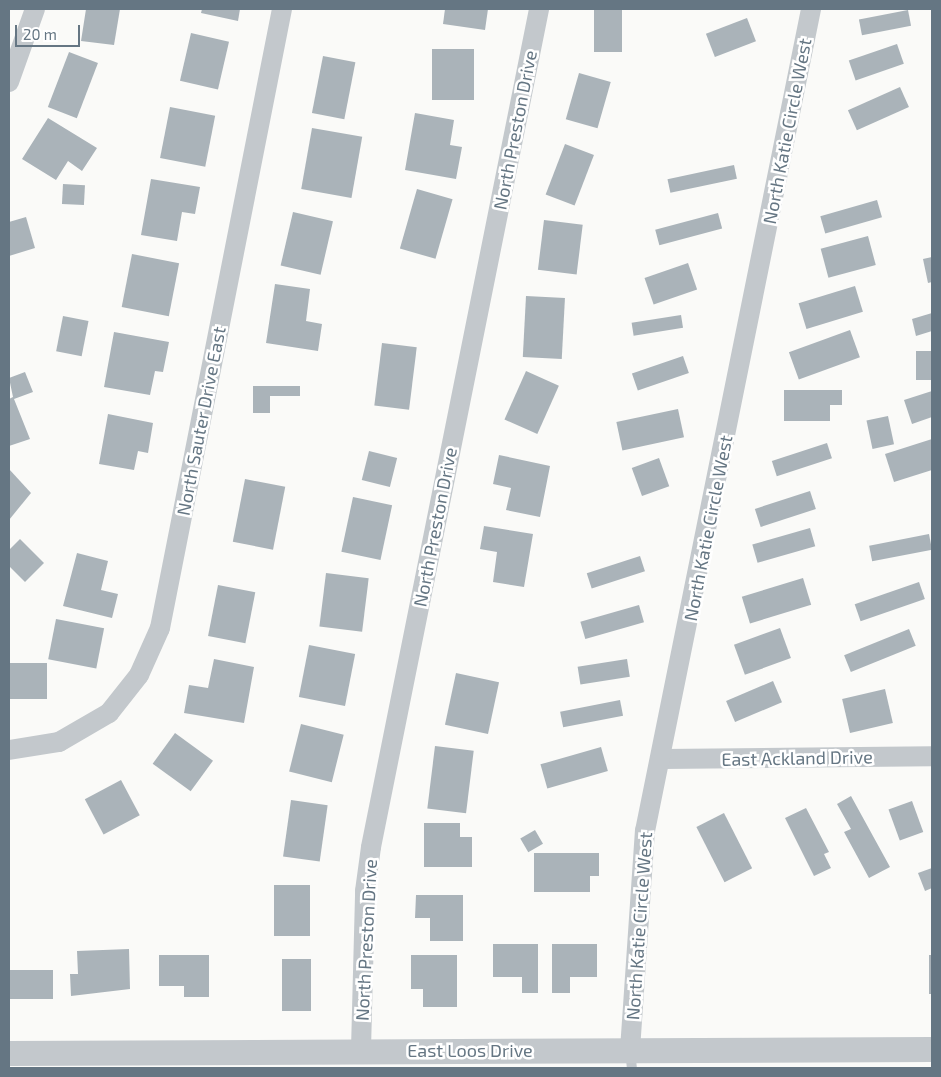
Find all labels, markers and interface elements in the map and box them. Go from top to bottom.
scale bar [18,15,82,47]
text: 20 m [23,25,57,43]
street label: North Katie Circle West [758,36,816,226]
street label: North Preston Drive [489,48,541,212]
street label: North Sauter Drive East [172,325,230,517]
street label: North Katie Circle West [679,433,737,623]
street label: North Preston Drive [409,445,461,609]
street label: East Ackland Drive [721,746,873,770]
street label: North Katie Circle West [622,831,656,1021]
street label: North Preston Drive [351,858,381,1022]
street label: East Loos Drive [407,1039,533,1061]

